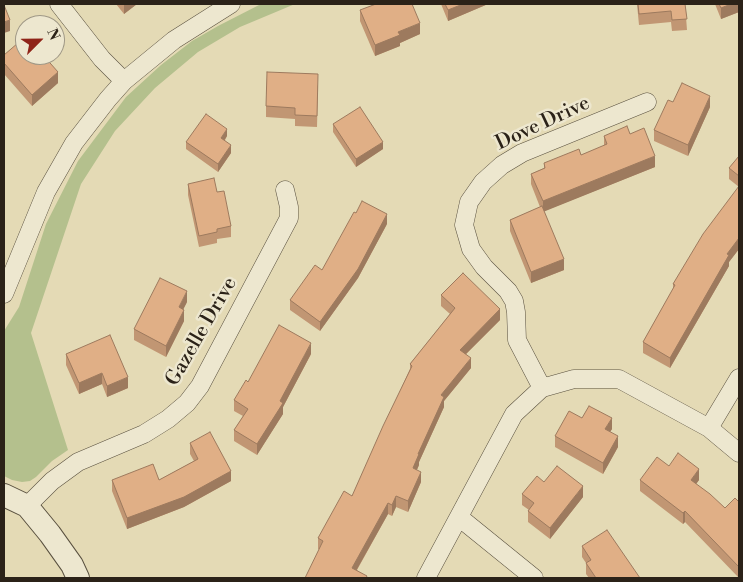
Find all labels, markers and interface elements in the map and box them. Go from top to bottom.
north arrow [15,15,65,65]
text: N [42,26,63,43]
street label: Dove Drive [492,92,594,156]
street label: Gazelle Drive [161,273,243,391]

